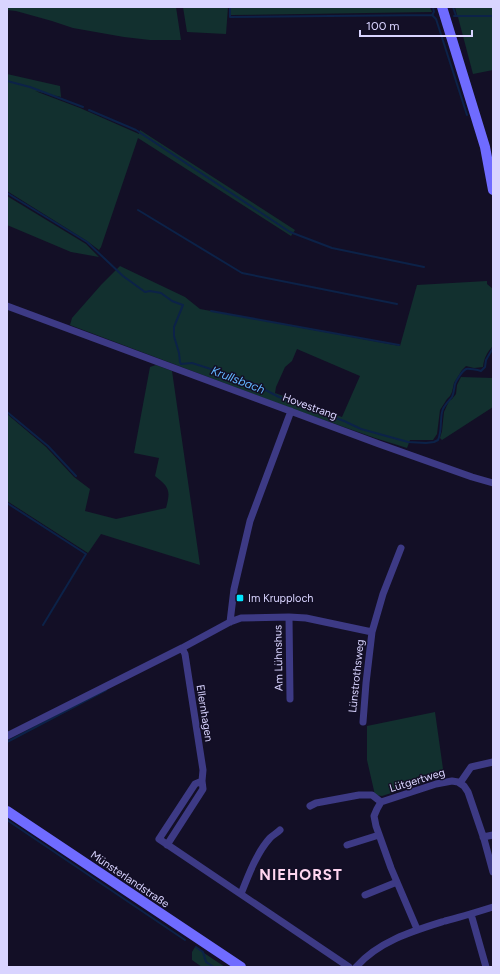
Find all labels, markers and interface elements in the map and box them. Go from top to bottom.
scale bar [360,12,472,38]
text: 100 m [366,19,400,33]
water label: Krullsbach [209,363,267,397]
street label: Hovestrang [281,391,339,422]
place label: Im Krupploch [248,592,314,605]
marker: Im Krupploch [235,593,245,603]
street label: Am Lühnshus [271,625,286,691]
street label: Lünstrothsweg [346,639,367,713]
street label: Ellernhagen [194,684,215,743]
street label: Lütgertweg [388,766,446,795]
street label: Münsterlandstraße [88,848,171,911]
district label: NIEHORST [259,866,343,884]

